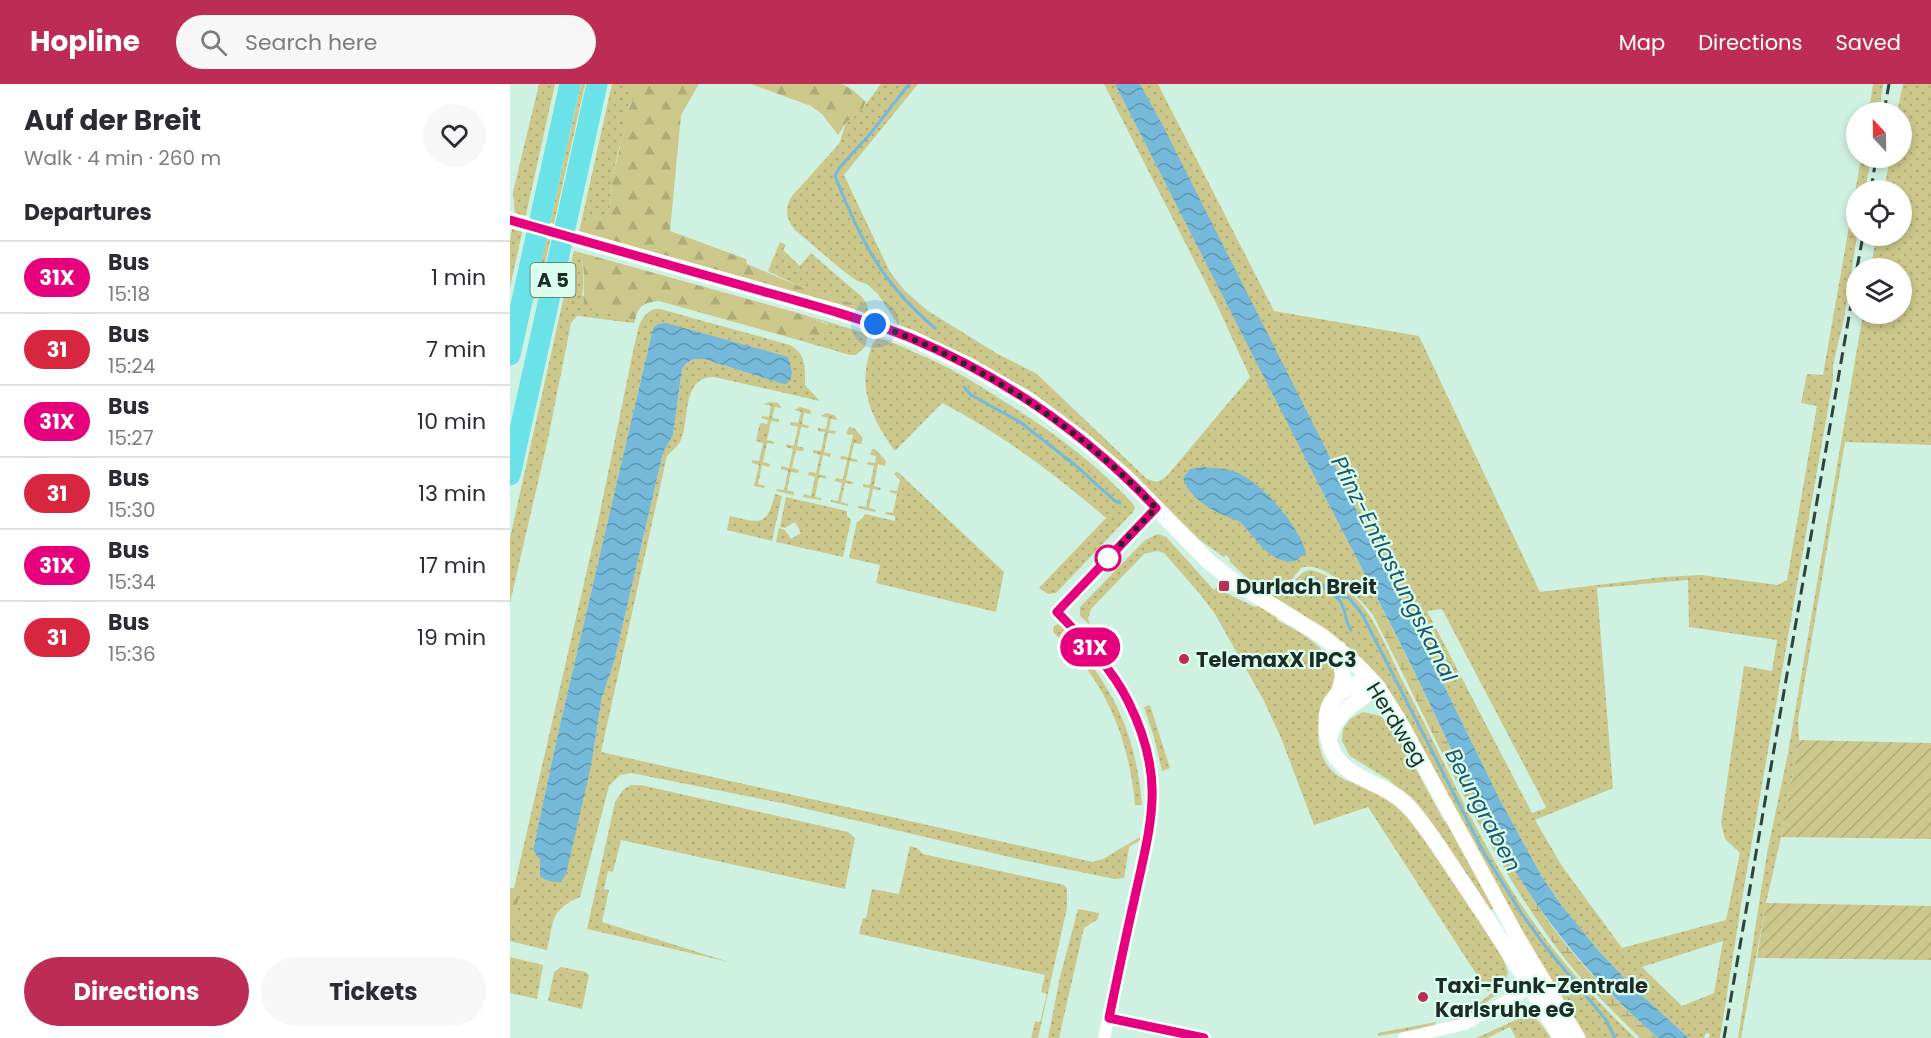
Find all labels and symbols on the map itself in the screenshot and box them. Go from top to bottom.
north arrow [1846,102,1912,168]
road number: A 5 [530,263,576,297]
your location [860,309,890,339]
water label: Pfinz-Entlastungskanal [1323,451,1465,688]
unlabelled marker [1095,545,1121,571]
place label: Durlach Breit [1236,572,1377,601]
marker: Durlach Breit [1217,579,1231,593]
line badge: 31X [1056,628,1124,666]
place label: TelemaxX IPC3 [1196,645,1357,674]
marker: TelemaxX IPC3 [1177,652,1191,666]
street label: Herdweg [1360,676,1434,772]
water label: Beungraben [1437,743,1529,877]
place label: Taxi-Funk-Zentrale Karlsruhe eG [1435,971,1648,1024]
marker: Taxi-Funk-Zentrale Karlsruhe eG [1416,990,1430,1004]

